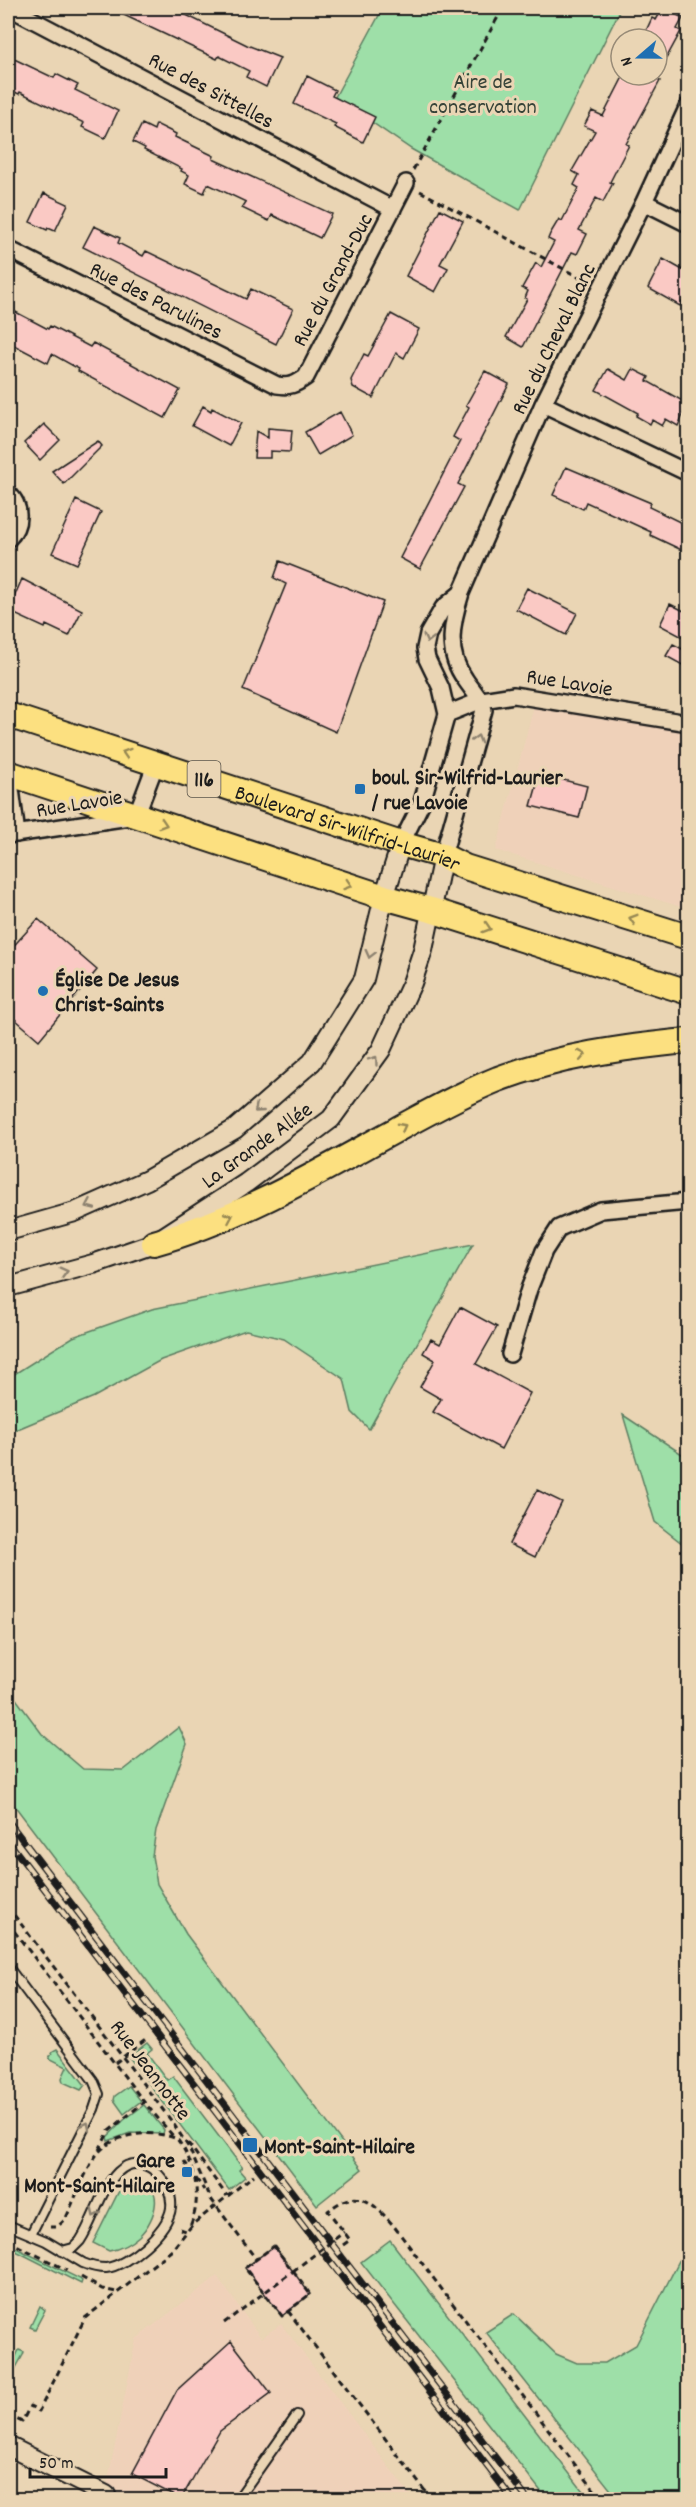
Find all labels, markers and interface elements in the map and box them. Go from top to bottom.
north arrow [609,27,669,87]
street label: Rue des Sittelles [142,46,279,138]
text: N [615,54,639,69]
park label: Aire de conservation [429,68,537,124]
street label: Rue du Grand-Duc [286,208,382,353]
street label: Rue des Parulines [84,255,227,349]
street label: Rue du Cheval Blanc [505,258,605,421]
one-way arrow [423,634,436,644]
street label: Rue Lavoie [524,662,615,707]
one-way arrow [470,734,482,745]
one-way arrow [121,748,132,760]
road number: 116 [188,761,220,797]
place label: boul. Sir-Wilfrid-Laurier / rue Lavoie [371,764,563,820]
street label: Boulevard Sir-Wilfrid-Laurier [230,778,466,882]
marker: boul. Sir-Wilfrid-Laurier / rue Lavoie [353,782,367,796]
street label: Rue Lavoie [34,783,125,828]
one-way arrow [157,817,168,830]
one-way arrow [342,878,353,890]
one-way arrow [628,914,639,926]
one-way arrow [481,921,492,933]
one-way arrow [364,949,377,959]
place label: Église De Jesus Christ-Saints [55,966,180,1022]
marker: Église De Jesus Christ-Saints [36,984,50,998]
one-way arrow [577,1049,587,1062]
one-way arrow [367,1055,378,1066]
street label: La Grande Allée [196,1096,320,1198]
one-way arrow [254,1101,265,1112]
one-way arrow [395,1123,406,1134]
one-way arrow [85,1198,96,1210]
one-way arrow [222,1212,233,1224]
one-way arrow [58,1267,69,1279]
street label: Rue Jeannotte [101,2014,197,2128]
one-way arrow [78,2121,90,2132]
place label: Mont-Saint-Hilaire [264,2133,415,2164]
marker: Mont-Saint-Hilaire [241,2136,259,2154]
place label: Gare Mont-Saint-Hilaire [24,2147,175,2203]
marker: Gare Mont-Saint-Hilaire [180,2165,194,2179]
one-way arrow [91,2207,102,2217]
scale bar [30,2441,166,2479]
text: 50 m [39,2452,74,2477]

